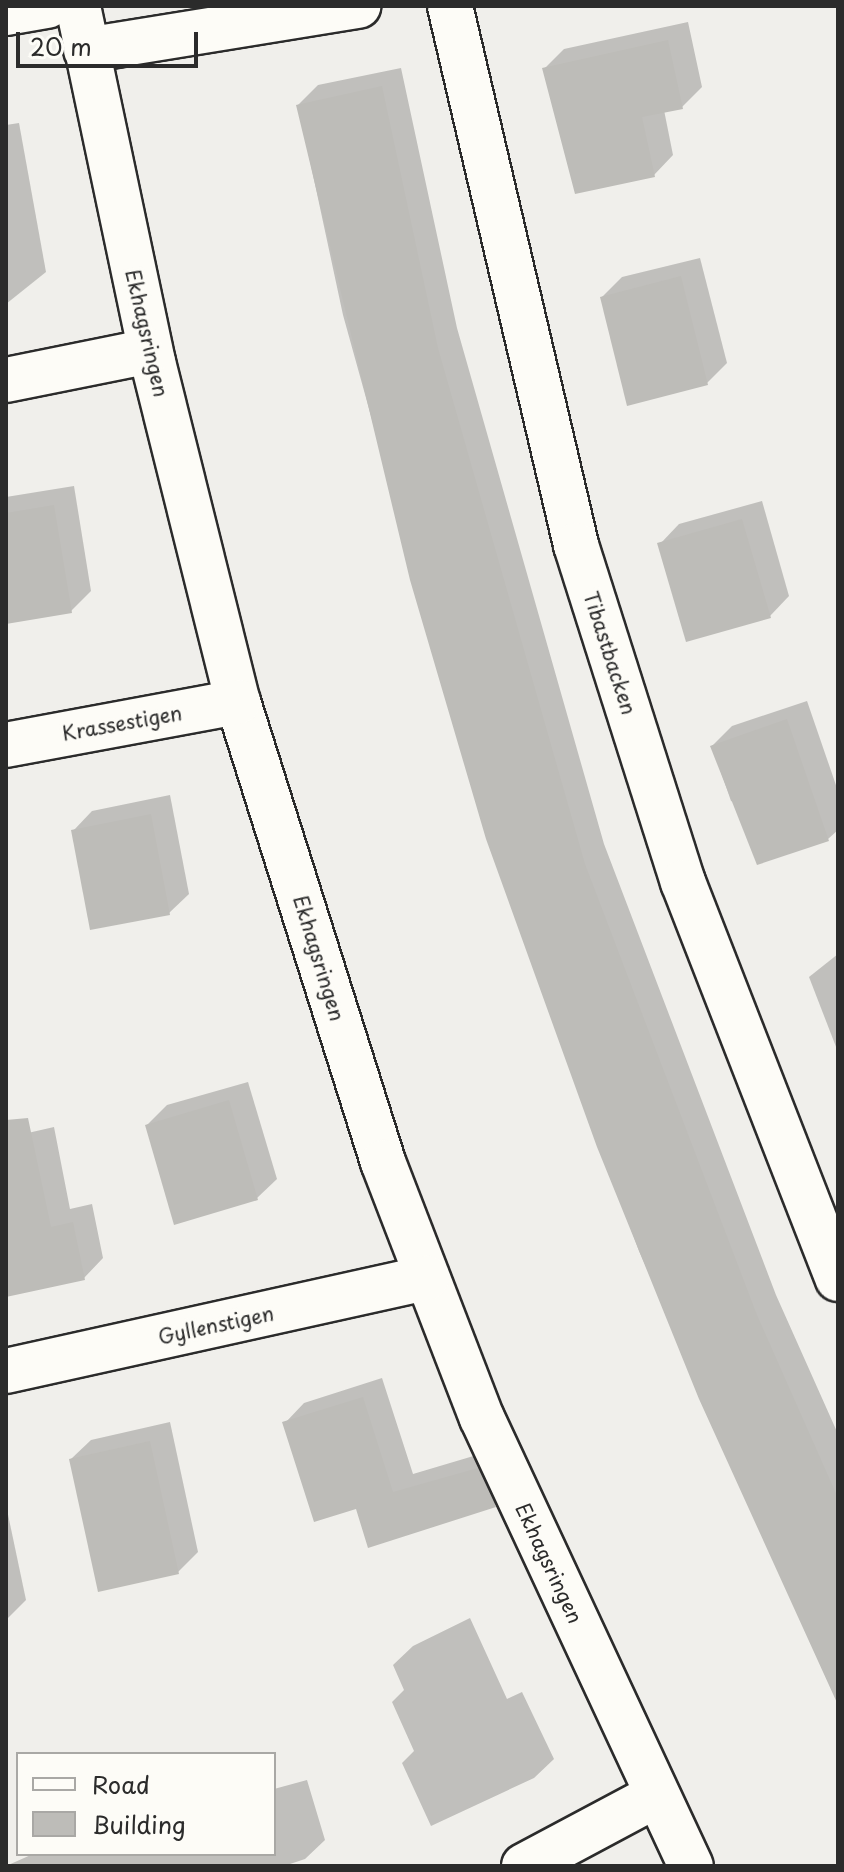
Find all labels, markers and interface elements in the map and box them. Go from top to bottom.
scale bar [20,16,202,66]
text: 20 m [30,28,92,64]
street label: Ekhagsringen [121,267,173,399]
street label: Tibastbacken [579,588,641,718]
street label: Krassestigen [60,701,184,745]
street label: Ekhagsringen [288,892,350,1024]
street label: Gyllenstigen [156,1301,276,1349]
street label: Ekhagsringen [511,1499,587,1627]
legend [16,1752,276,1856]
text: Road [92,1766,150,1802]
text: Building [92,1806,186,1842]

